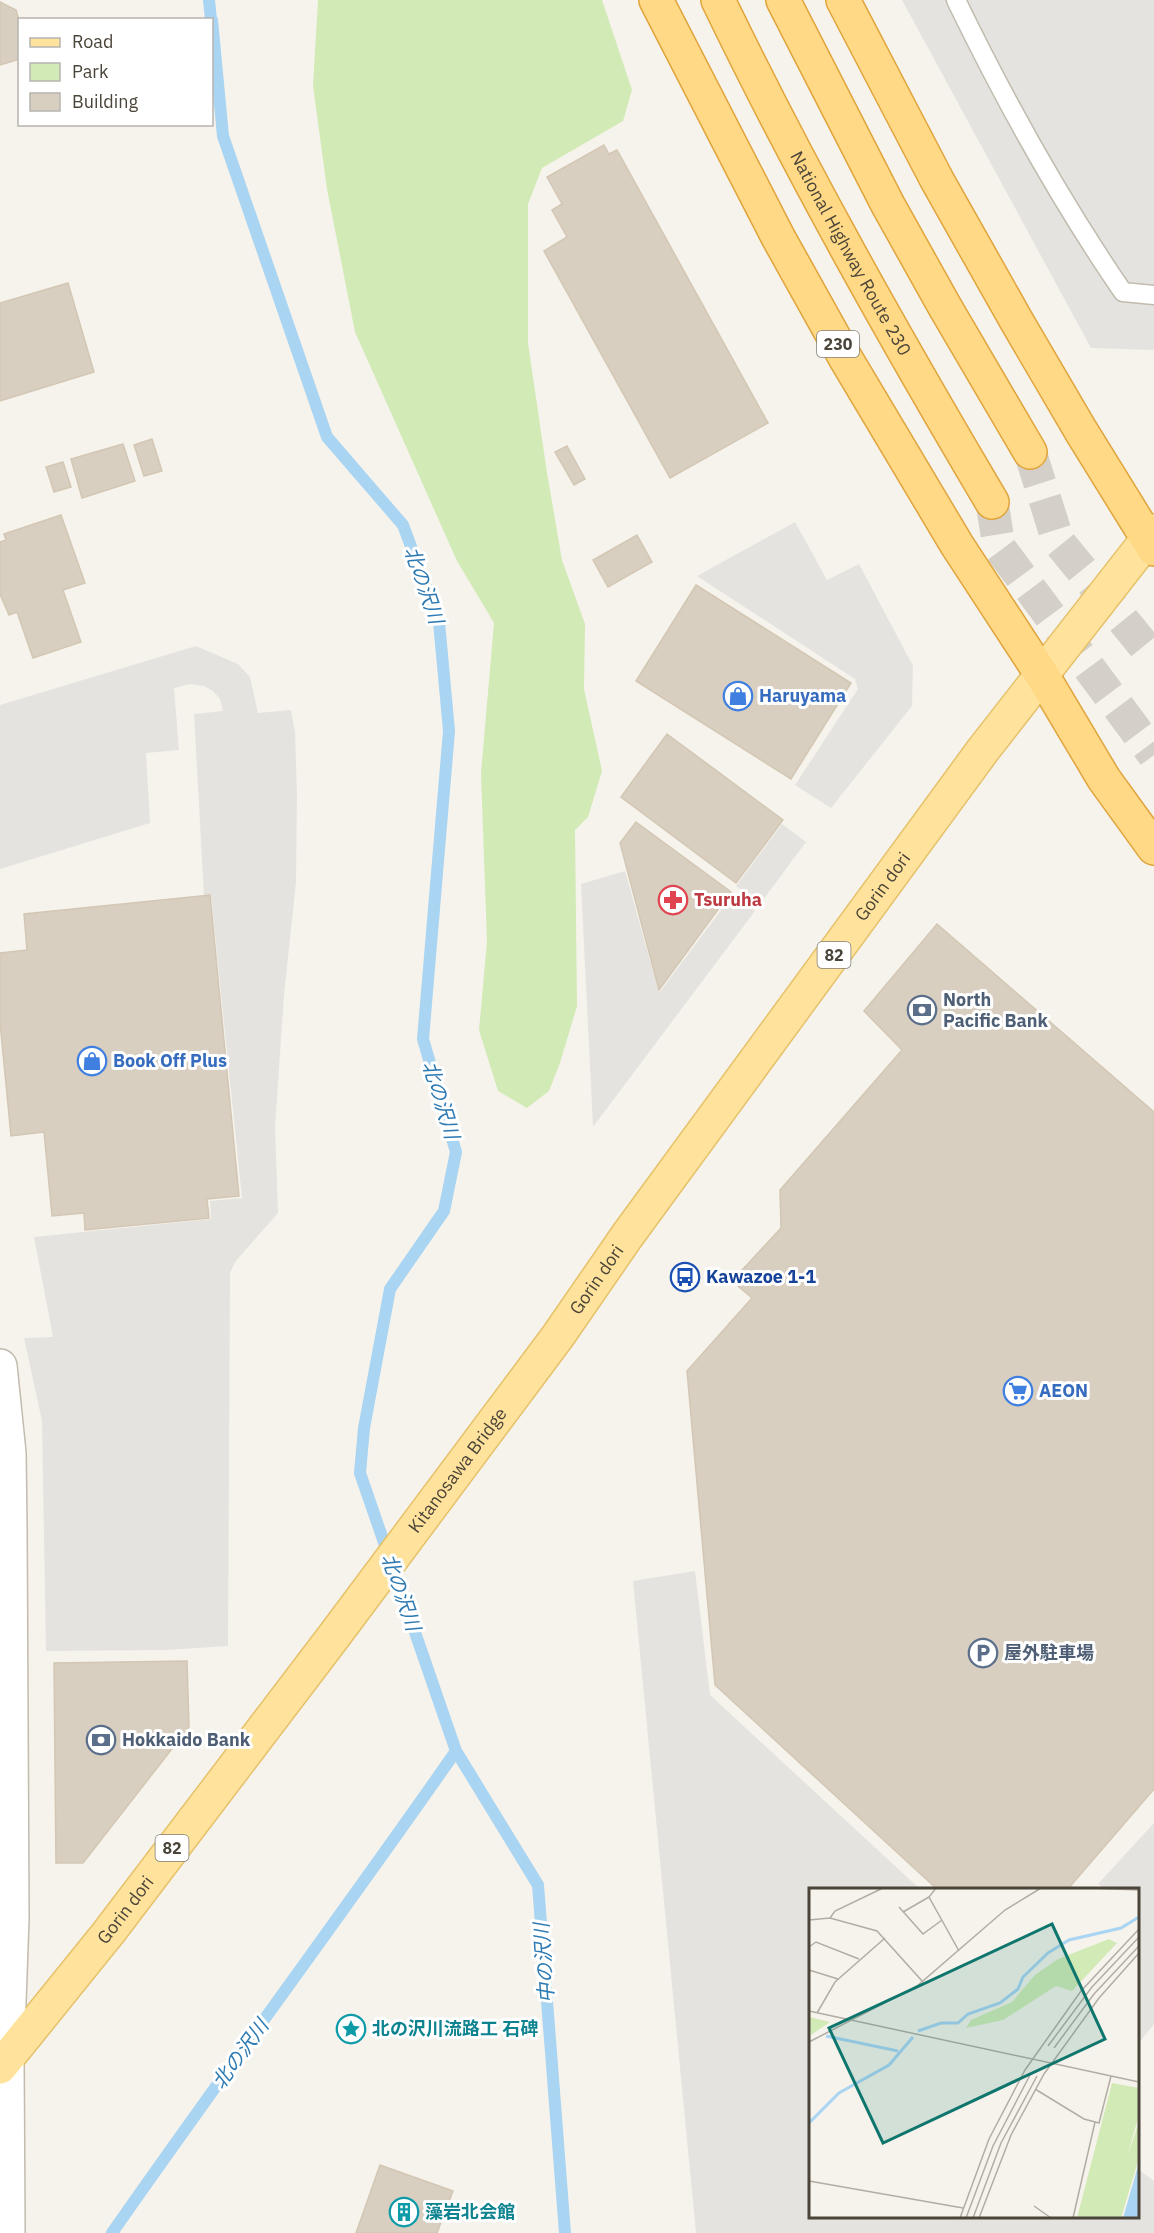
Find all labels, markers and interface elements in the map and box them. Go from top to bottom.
legend [18,18,213,126]
text: Road [72,30,113,53]
text: Park [72,60,109,83]
text: Building [72,90,139,113]
street label: National Highway Route 230 [788,146,914,360]
road number: 230 [817,331,859,357]
water label: 北の沢川 [399,543,451,629]
shop icon: Haruyama [722,680,754,712]
place label: Haruyama [759,684,846,707]
street label: Gorin dori [849,848,915,926]
pharmacy icon: Tsuruha [657,884,689,916]
place label: Tsuruha [694,888,762,911]
road number: 82 [818,942,850,968]
place label: North Pacific Bank [943,988,1048,1032]
bank icon: North Pacific Bank [906,994,938,1026]
shop icon: Book Off Plus [76,1045,108,1077]
place label: Book Off Plus [113,1049,227,1072]
water label: 北の沢川 [417,1058,467,1144]
street label: Gorin dori [564,1240,629,1319]
bus stop icon: Kawazoe 1-1 [669,1261,701,1293]
place label: Kawazoe 1-1 [706,1265,816,1288]
supermarket icon: AEON [1002,1375,1034,1407]
place label: AEON [1039,1379,1088,1402]
street label: Kitanosawa Bridge [403,1403,512,1537]
water label: 北の沢川 [376,1550,428,1636]
parking icon: 屋外駐車場 [967,1637,999,1669]
place label: 屋外駐車場 [1004,1641,1094,1664]
bank icon: Hokkaido Bank [85,1724,117,1756]
place label: Hokkaido Bank [122,1728,251,1751]
road number: 82 [156,1835,188,1861]
street label: Gorin dori [92,1871,159,1949]
inset map [809,1888,1139,2218]
water label: 中の沢川 [527,1920,560,2004]
water label: 北の沢川 [205,2012,275,2094]
place icon: 北の沢川流路工 石碑 [335,2013,367,2045]
place label: 北の沢川流路工 石碑 [372,2017,538,2040]
building icon: 藻岩北会館 [388,2196,420,2228]
place label: 藻岩北会館 [425,2200,515,2223]

